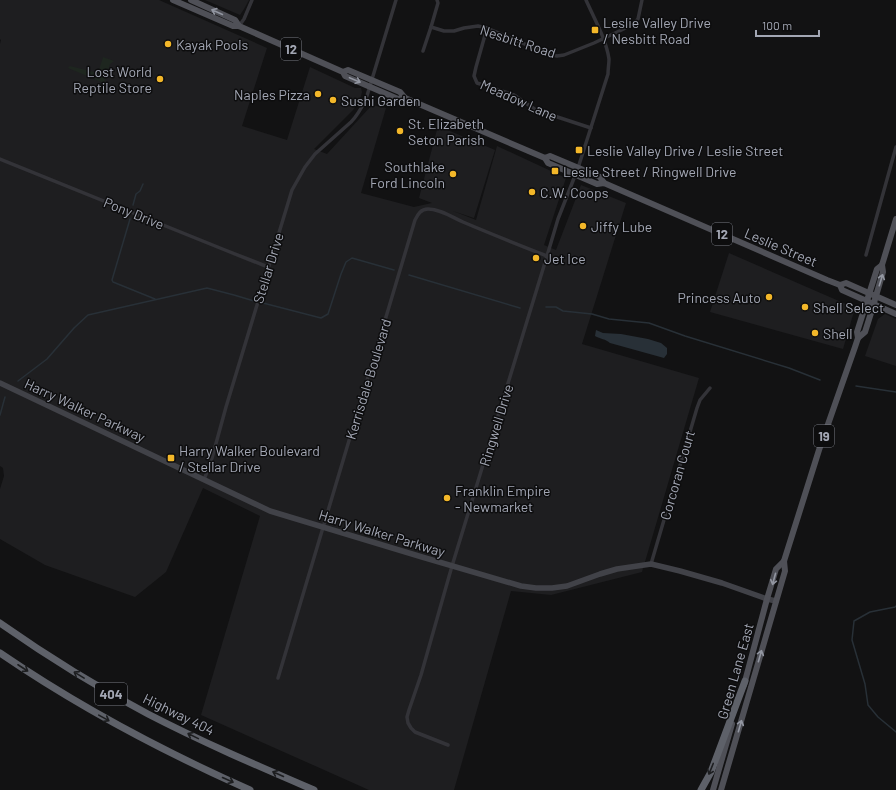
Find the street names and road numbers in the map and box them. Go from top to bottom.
street label: Nesbitt Road [478,21,558,61]
road number: 12 [281,38,301,60]
street label: Meadow Lane [478,75,560,125]
street label: Pony Drive [101,193,167,233]
road number: 12 [712,223,732,245]
street label: Leslie Street [742,224,820,270]
street label: Stellar Drive [249,231,287,305]
street label: Kerrisdale Boulevard [342,317,394,441]
street label: Harry Walker Parkway [22,375,149,446]
street label: Ringwell Drive [475,382,517,468]
road number: 19 [814,425,834,447]
street label: Corcoran Court [656,428,698,522]
street label: Harry Walker Parkway [317,506,448,560]
street label: Green Lane East [713,621,757,721]
road number: 404 [95,683,127,705]
street label: Highway 404 [141,689,217,739]

